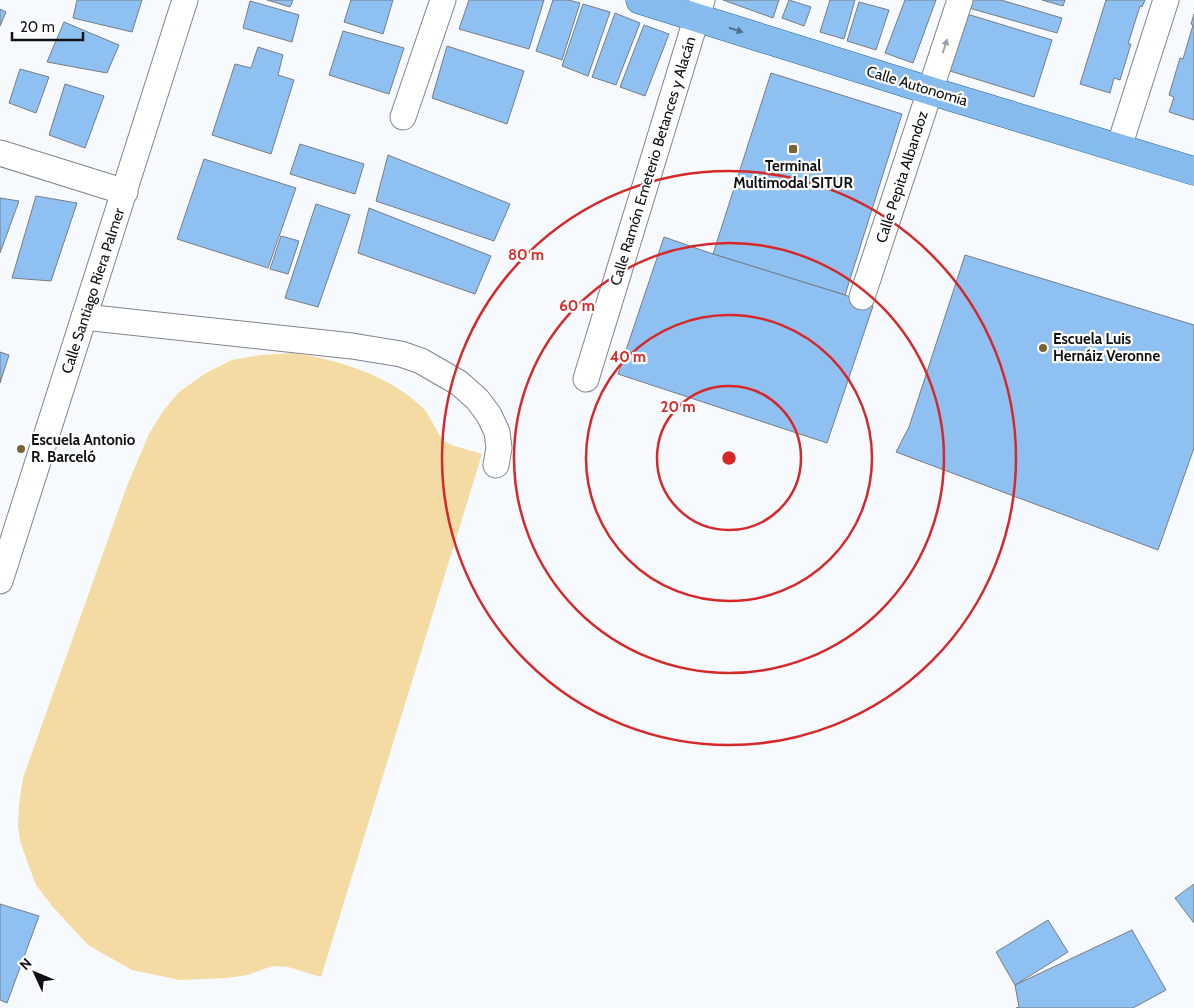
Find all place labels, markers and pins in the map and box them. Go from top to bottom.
marker: Terminal Multimodal SITUR [787,143,799,155]
place label: Terminal Multimodal SITUR [733,157,853,192]
place label: Escuela Luis Hernáiz Veronne [1053,330,1160,365]
marker: Escuela Luis Hernáiz Veronne [1037,342,1049,354]
place label: Escuela Antonio R. Barceló [31,431,136,466]
marker: Escuela Antonio R. Barceló [15,443,27,455]
centre of rings [720,449,738,467]

